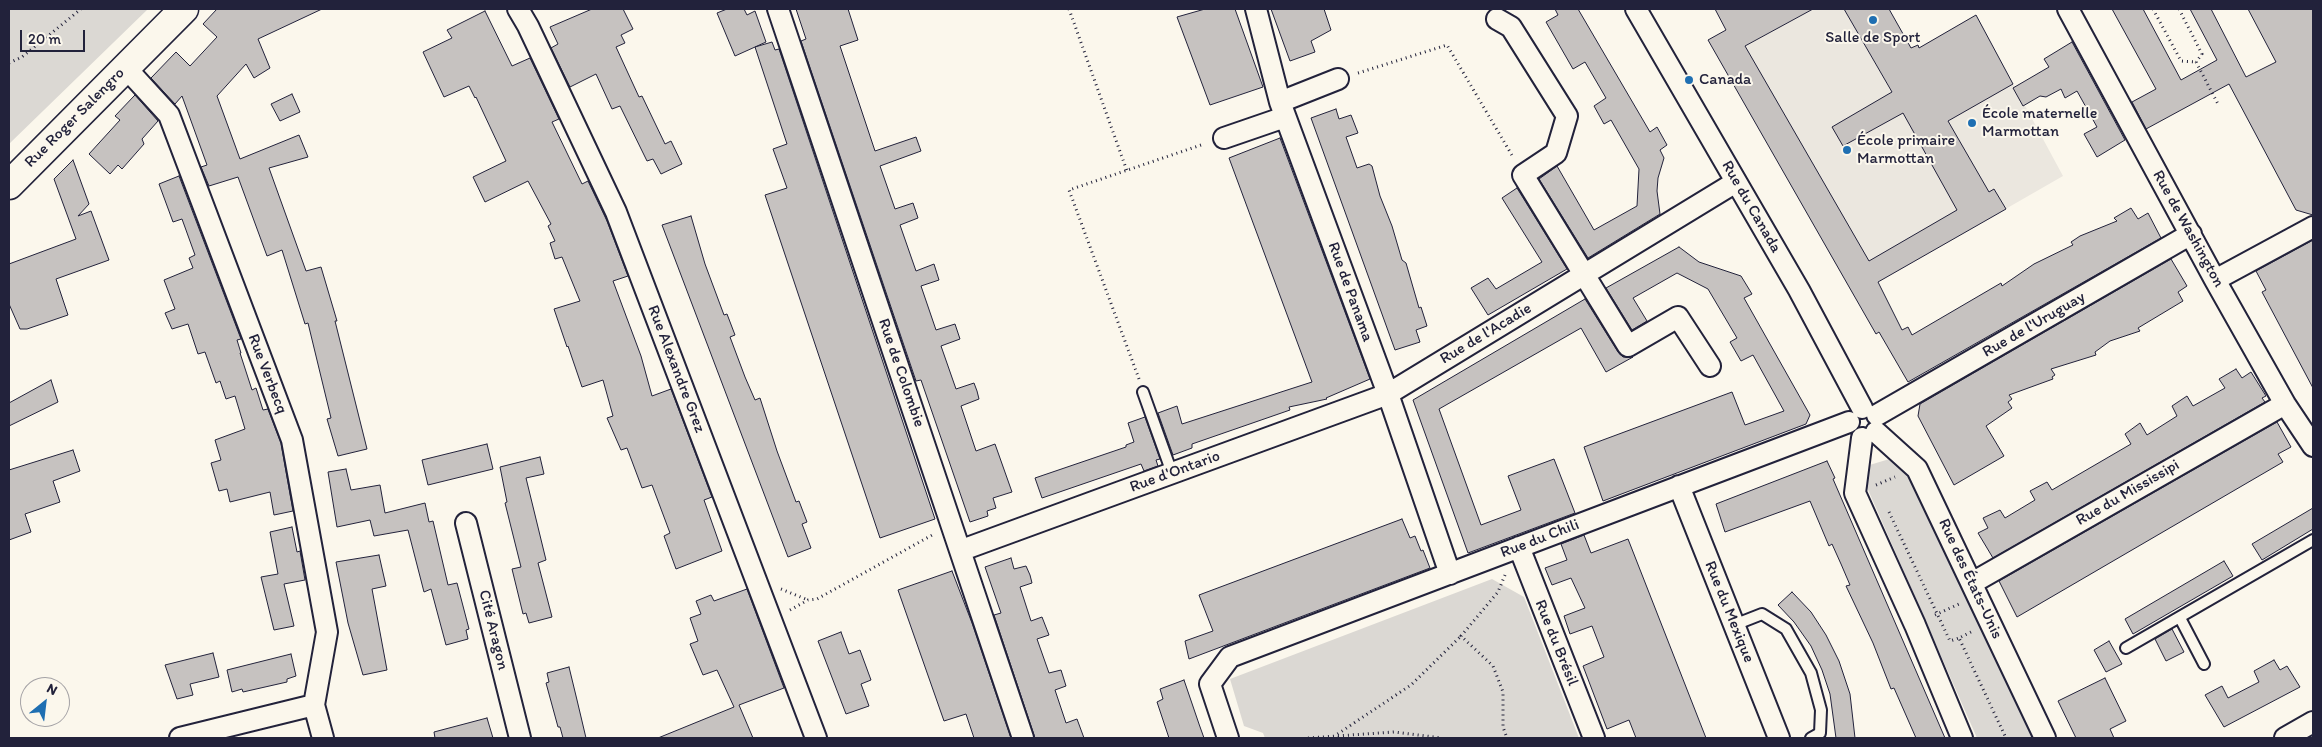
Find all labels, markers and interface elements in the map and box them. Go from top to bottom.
marker: Salle de Sport [1867,14,1879,26]
scale bar [22,20,88,52]
place label: Salle de Sport [1825,28,1921,48]
text: 20 m [28,30,61,48]
street label: Rue Roger Salengro [21,64,129,172]
place label: Canada [1699,70,1751,90]
marker: Canada [1683,74,1695,86]
place label: École maternelle Marmottan [1982,104,2097,142]
marker: École maternelle Marmottan [1966,117,1978,129]
place label: École primaire Marmottan [1857,131,1955,169]
marker: École primaire Marmottan [1841,144,1853,156]
street label: Rue du Canada [1717,157,1785,257]
street label: Rue de Washington [2148,167,2228,291]
street label: Rue de Panama [1323,239,1377,345]
street label: Rue de l'Uruguay [1979,288,2089,362]
street label: Rue de l'Acadie [1437,299,1535,369]
street label: Rue Alexandre Grez [643,303,709,435]
street label: Rue de Colombie [873,316,929,430]
street label: Rue Verbecq [243,331,291,417]
street label: Rue d'Ontario [1127,447,1223,497]
street label: Rue du Mississipi [2073,456,2183,530]
street label: Rue du Chili [1498,515,1582,563]
street label: Rue des États-Unis [1934,516,2006,642]
street label: Rue du Mexique [1700,558,1758,666]
street label: Cité Aragon [474,588,512,672]
street label: Rue du Brésil [1530,597,1582,689]
north arrow [20,677,70,727]
text: N [44,680,60,699]

